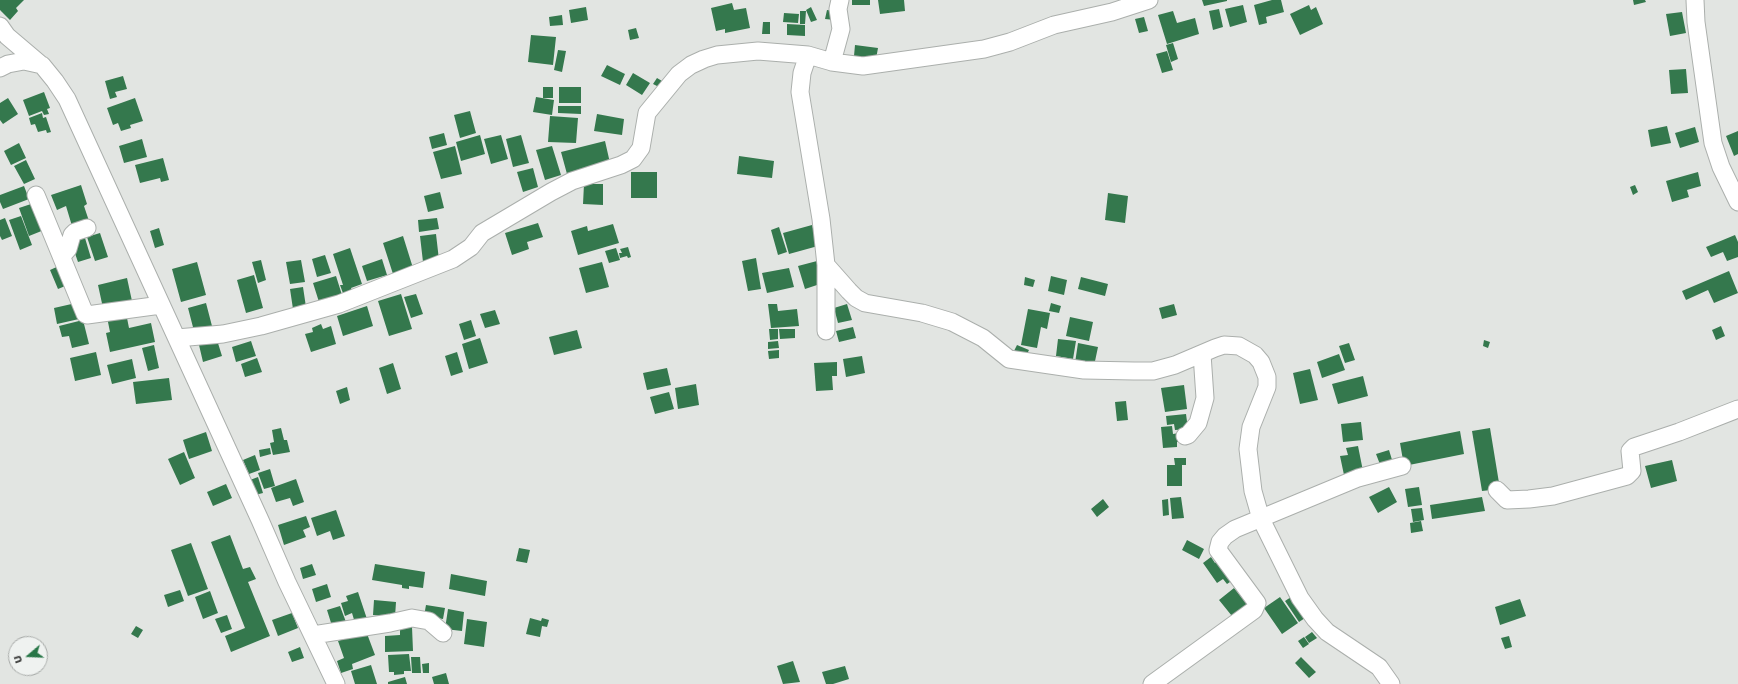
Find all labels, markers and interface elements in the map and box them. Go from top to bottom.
north arrow [8,636,48,676]
text: U [9,653,26,666]

